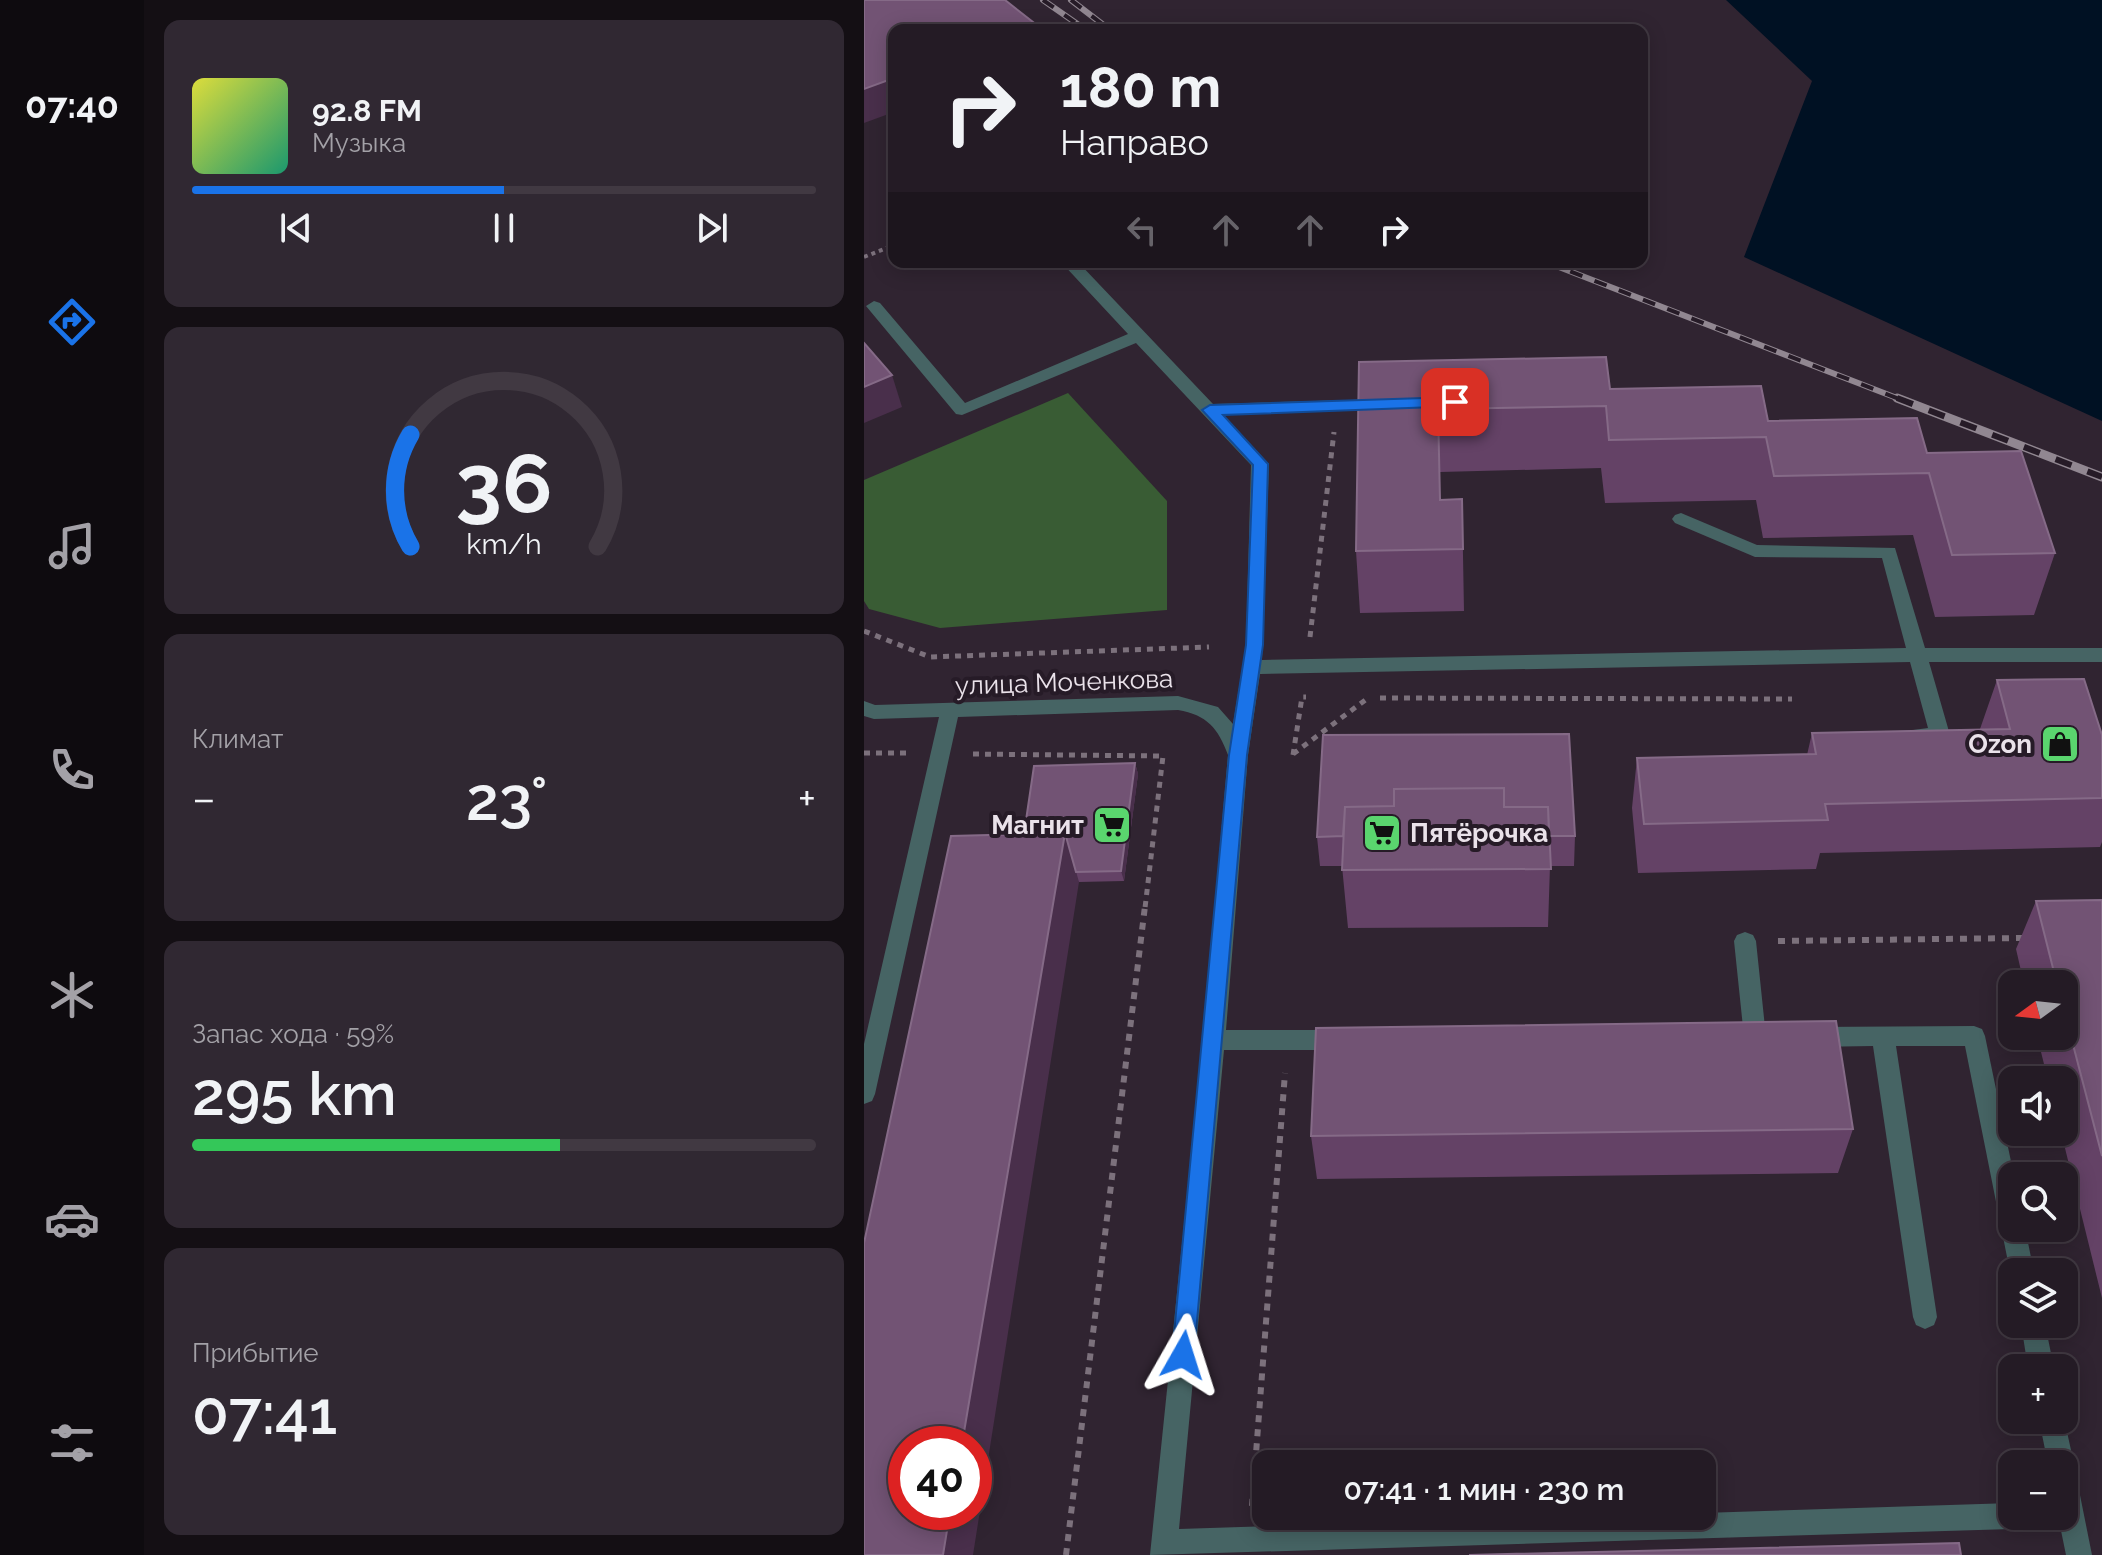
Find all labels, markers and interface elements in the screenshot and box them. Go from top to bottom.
text: 180 m [1060,54,1221,120]
icon: right [928,56,1032,160]
text: 07:40 [25,84,119,126]
text: 92.8 FM [312,93,422,128]
text: Направо [1060,121,1209,163]
text: Музыка [312,128,406,158]
icon: previous [274,206,318,250]
icon: pause [482,206,526,250]
icon: next [690,206,734,250]
icon: left [1120,208,1164,252]
icon: ahead [1204,208,1248,252]
icon: ahead [1288,208,1332,252]
icon: right [1372,208,1416,252]
icon: directions [44,294,100,350]
pin [1421,368,1489,436]
icon: arrive [1433,380,1477,424]
text: 36 [456,434,552,531]
icon: music [44,518,100,574]
text: km/h [466,527,542,561]
street label: улица Моченкова [954,663,1174,701]
shop icon: Ozon [2039,723,2081,765]
text: Климат [192,724,283,754]
place label: Ozon [1968,729,2032,759]
icon: phone [44,742,100,798]
text: 23° [466,764,547,834]
text: − [192,773,216,824]
text: + [798,773,816,824]
supermarket icon: Магнит [1091,804,1133,846]
place label: Магнит [991,810,1084,840]
supermarket icon: Пятёрочка [1361,812,1403,854]
place label: Пятёрочка [1410,818,1548,848]
icon: climate [44,967,100,1023]
north arrow [1998,970,2078,1050]
map controls [1998,970,2078,1530]
text: Запас хода · 59% [192,1019,394,1049]
text: 295 km [192,1059,397,1129]
button: sound [1998,1066,2078,1146]
button: search [1998,1162,2078,1242]
icon: car [44,1191,100,1247]
button: layers [1998,1258,2078,1338]
position arrow [1141,1313,1225,1397]
text: Прибытие [192,1338,319,1368]
button: + [1998,1354,2078,1434]
text: 07:41 [192,1378,337,1448]
icon: filters [44,1415,100,1471]
speed limit sign: 40 [888,1426,992,1530]
button: − [1998,1450,2078,1530]
text: 07:41 · 1 мин · 230 m [1344,1472,1624,1507]

